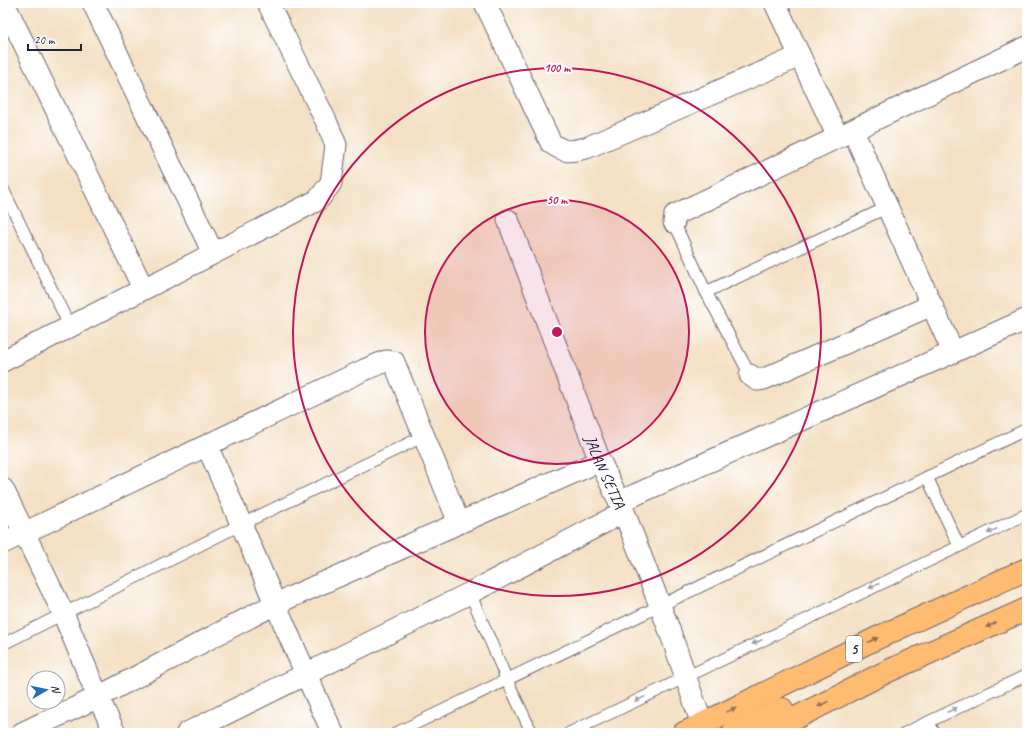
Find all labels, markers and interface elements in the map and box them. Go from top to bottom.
scale bar [28,26,81,52]
text: 20 m [34,32,56,48]
text: 100 m [544,60,571,76]
text: 50 m [547,192,568,208]
centre of rings [550,325,564,339]
street label: JALAN SETIA [580,432,630,513]
one-way arrow [986,528,997,534]
one-way arrow [869,583,880,589]
one-way arrow [986,622,997,628]
road number: 5 [846,636,862,662]
one-way arrow [867,637,879,643]
one-way arrow [751,639,763,645]
north arrow [26,670,66,710]
text: N [48,684,64,695]
one-way arrow [634,696,646,702]
one-way arrow [817,701,829,707]
one-way arrow [726,707,737,713]
one-way arrow [947,707,958,713]

